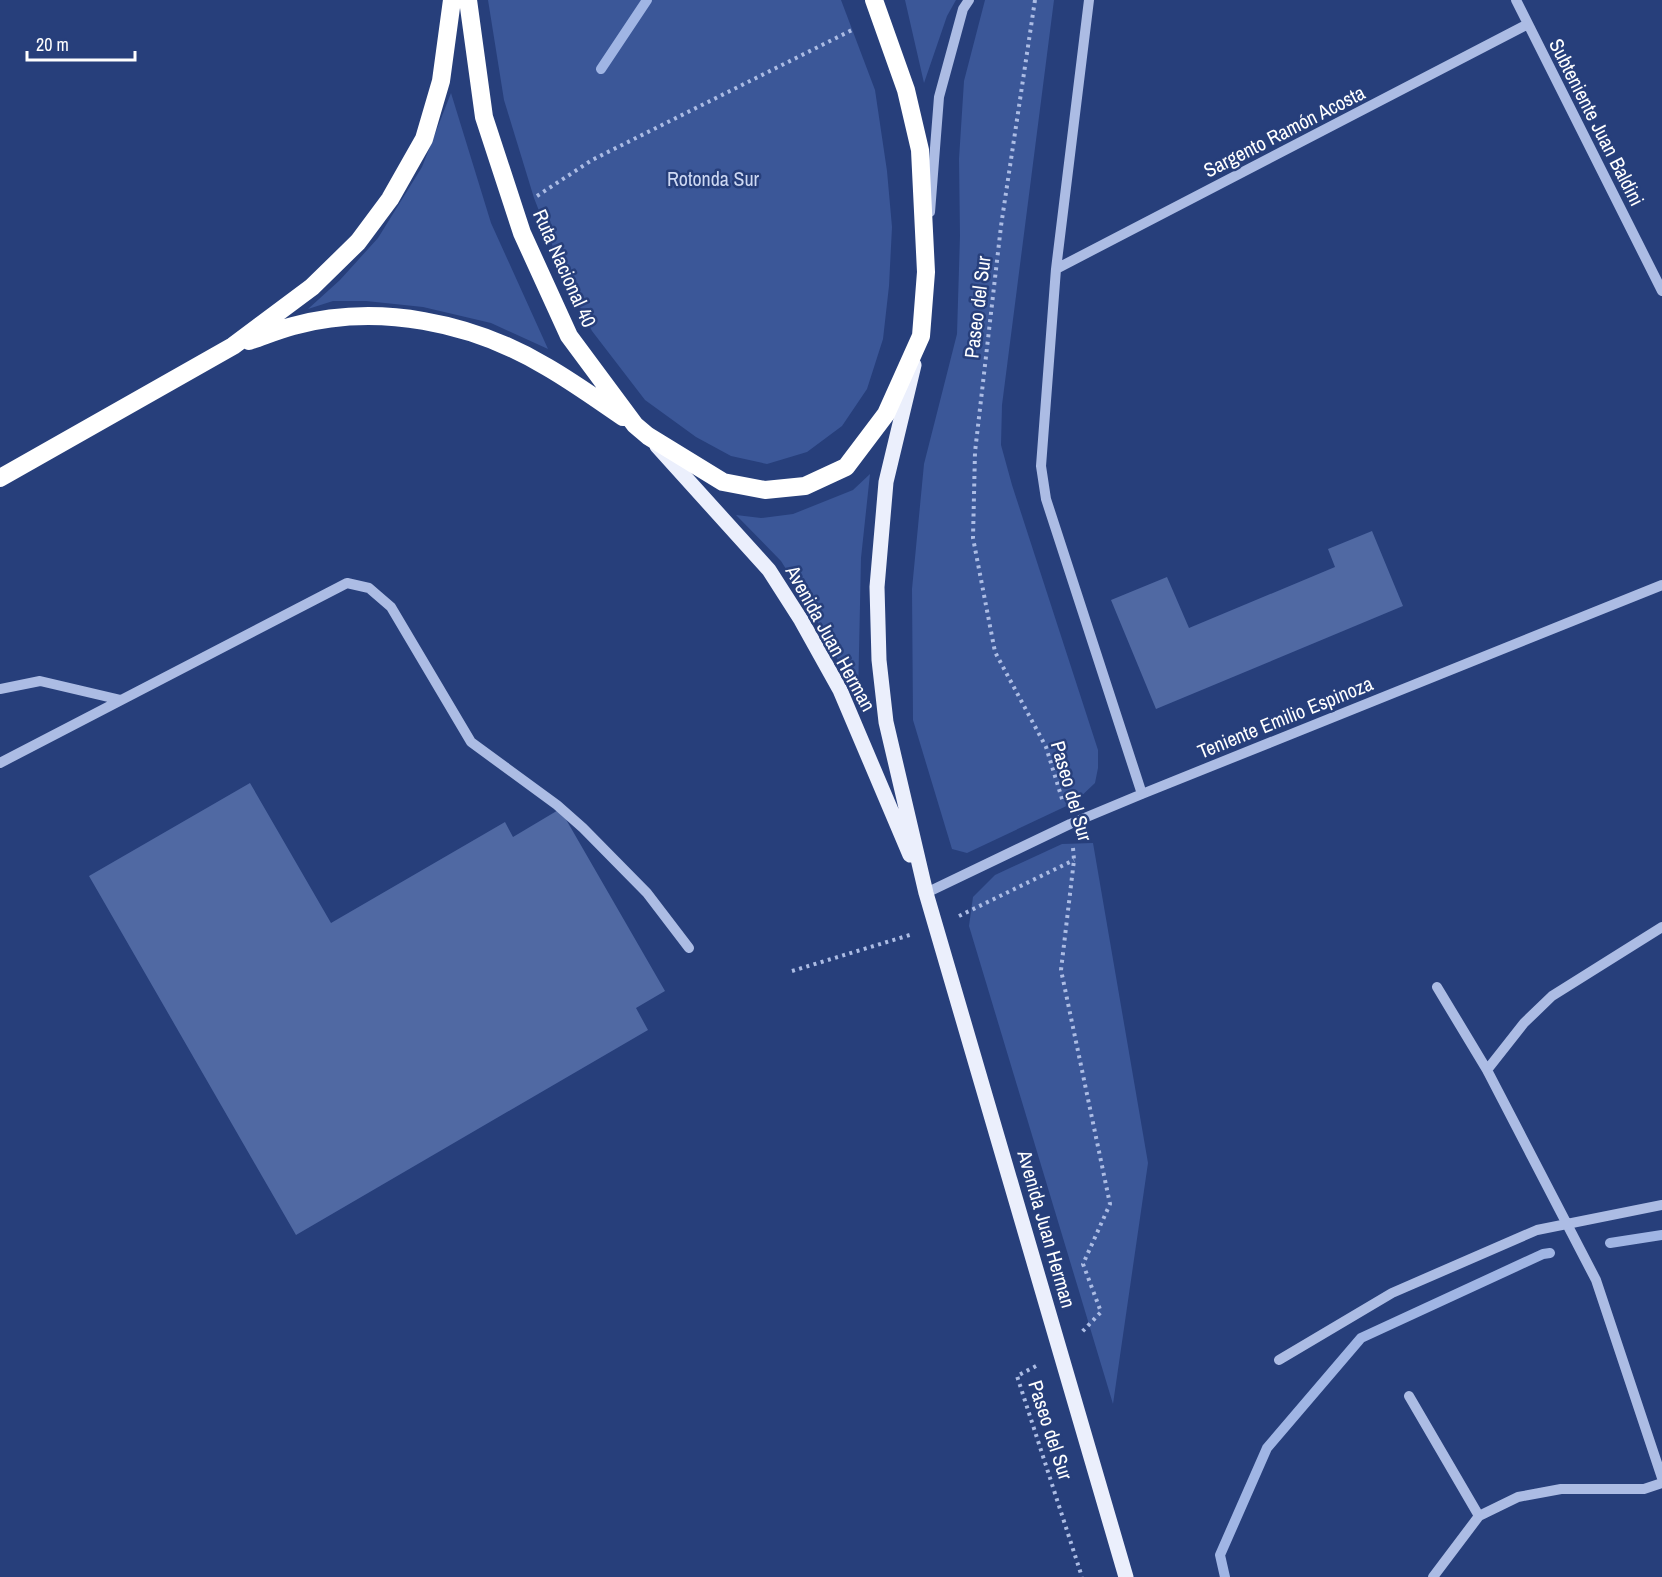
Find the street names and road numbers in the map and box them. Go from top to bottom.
street label: Subteniente Juan Baldini [1543,34,1651,210]
street label: Sargento Ramón Acosta [1199,79,1369,183]
street label: Ruta Nacional 40 [527,205,603,331]
street label: Paseo del Sur [957,254,997,360]
street label: Avenida Juan Herman [779,559,882,716]
street label: Teniente Emilio Espinoza [1193,669,1377,765]
street label: Paseo del Sur [1045,738,1099,845]
street label: Avenida Juan Herman [1011,1146,1082,1311]
street label: Paseo del Sur [1022,1377,1080,1484]

